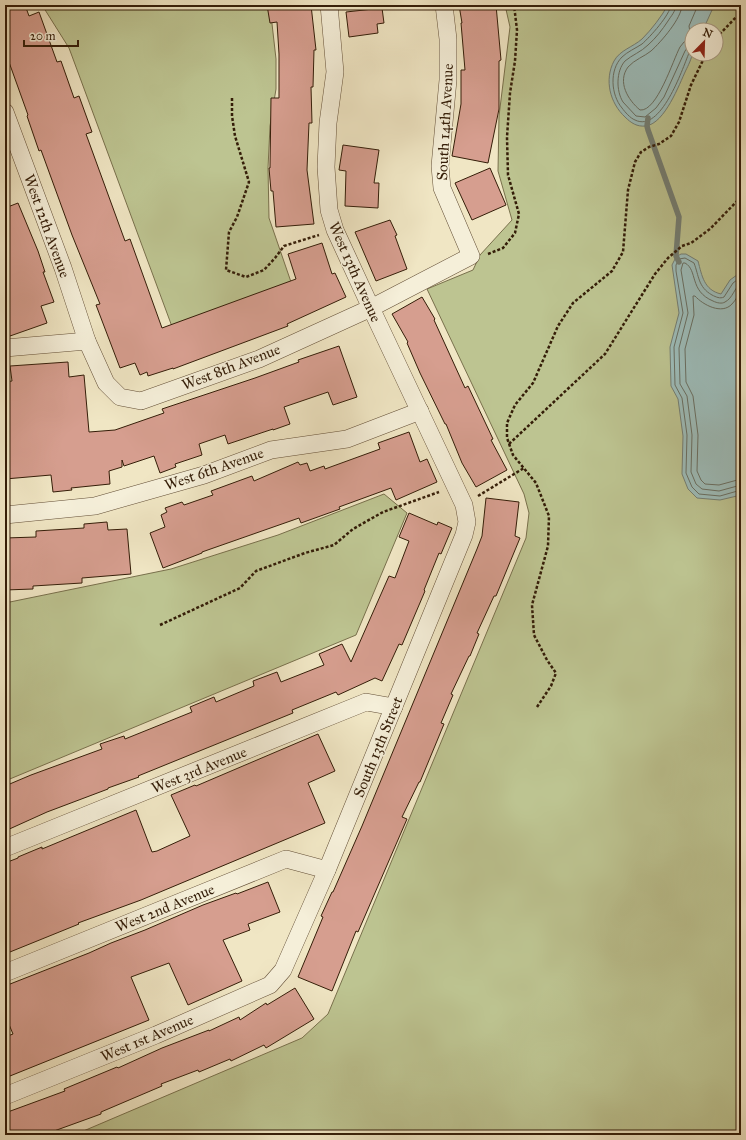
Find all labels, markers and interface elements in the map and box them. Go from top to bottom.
scale bar [24,22,78,48]
north arrow [684,22,724,62]
text: N [701,25,715,41]
text: 20 m [30,29,56,43]
street label: South 14th Avenue [433,63,457,181]
street label: West 12th Avenue [20,172,74,280]
street label: West 13th Avenue [325,219,385,325]
street label: West 8th Avenue [179,340,283,394]
street label: West 6th Avenue [162,444,266,494]
street label: South 13th Street [350,693,407,800]
street label: West 3rd Avenue [149,743,249,797]
street label: West 2nd Avenue [113,880,217,936]
street label: West 1st Avenue [98,1010,196,1066]

